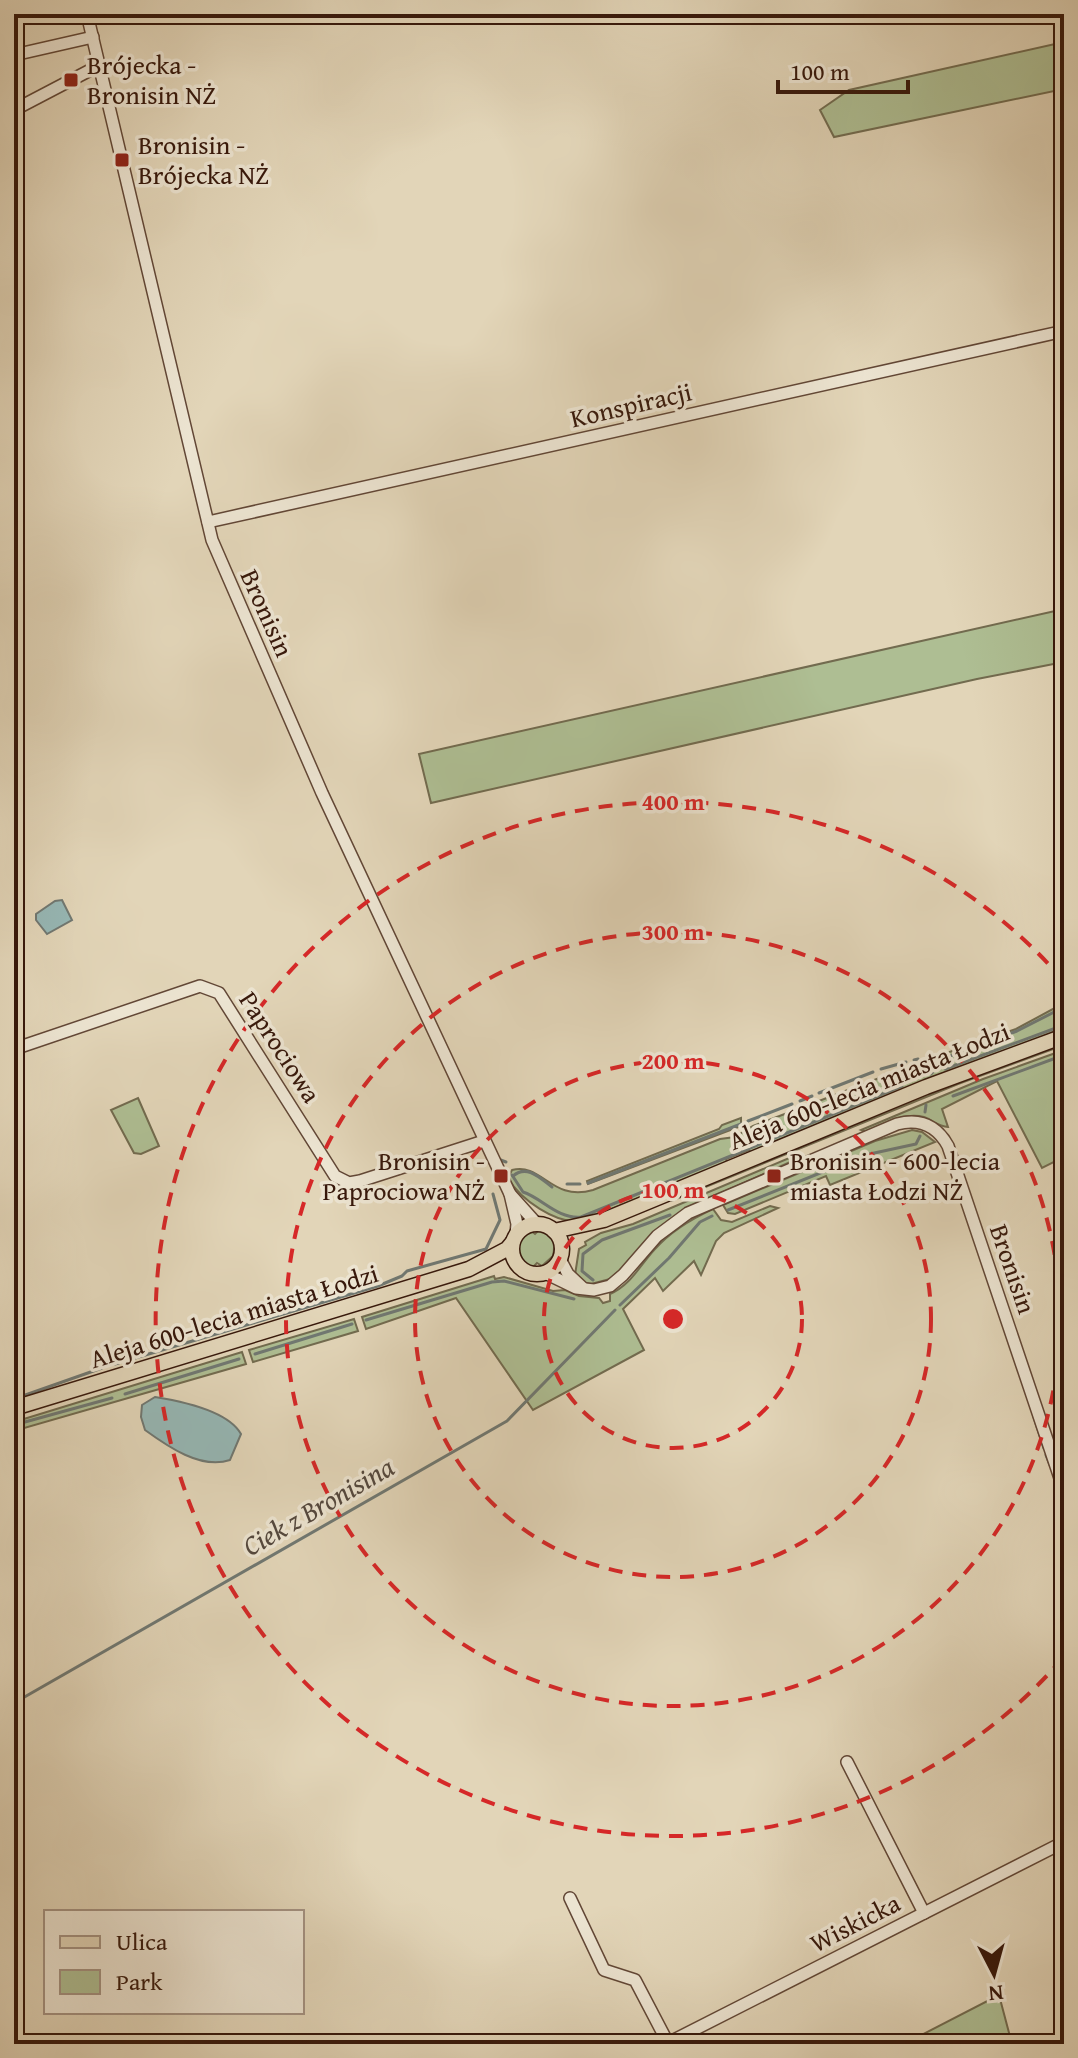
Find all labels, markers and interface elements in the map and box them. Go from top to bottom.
scale bar [778,44,908,94]
place label: Brójecka - Bronisin NŻ [87,45,216,114]
text: 100 m [790,54,850,89]
marker: Brójecka - Bronisin NŻ [62,71,80,89]
place label: Bronisin - Brójecka NŻ [138,125,269,194]
marker: Bronisin - Brójecka NŻ [113,151,131,169]
street label: Konspiracji [566,372,695,437]
street label: Bronisin [231,563,304,663]
text: 400 m [641,784,705,819]
text: 300 m [641,914,705,949]
street label: Paprociowa [230,983,331,1111]
street label: Aleja 600-lecia miasta Łodzi [722,1011,1015,1160]
text: 200 m [641,1043,705,1078]
place label: Bronisin - Paprociowa NŻ [323,1141,485,1210]
place label: Bronisin - 600-lecia miasta Łodzi NŻ [790,1141,1001,1210]
marker: Bronisin - Paprociowa NŻ [492,1167,510,1185]
marker: Bronisin - 600-lecia miasta Łodzi NŻ [765,1167,783,1185]
text: 100 m [641,1172,705,1207]
street label: Bronisin [980,1219,1047,1319]
street label: Aleja 600-lecia miasta Łodzi [85,1253,383,1378]
centre of rings [659,1305,687,1333]
water label: Ciek z Bronisina [234,1446,401,1566]
street label: Wiskicka [803,1883,907,1962]
legend [44,1910,304,2014]
text: Ulica [116,1924,168,1959]
north arrow [954,1934,1034,2014]
text: Park [116,1964,163,1999]
text: N [987,1977,1005,2011]

